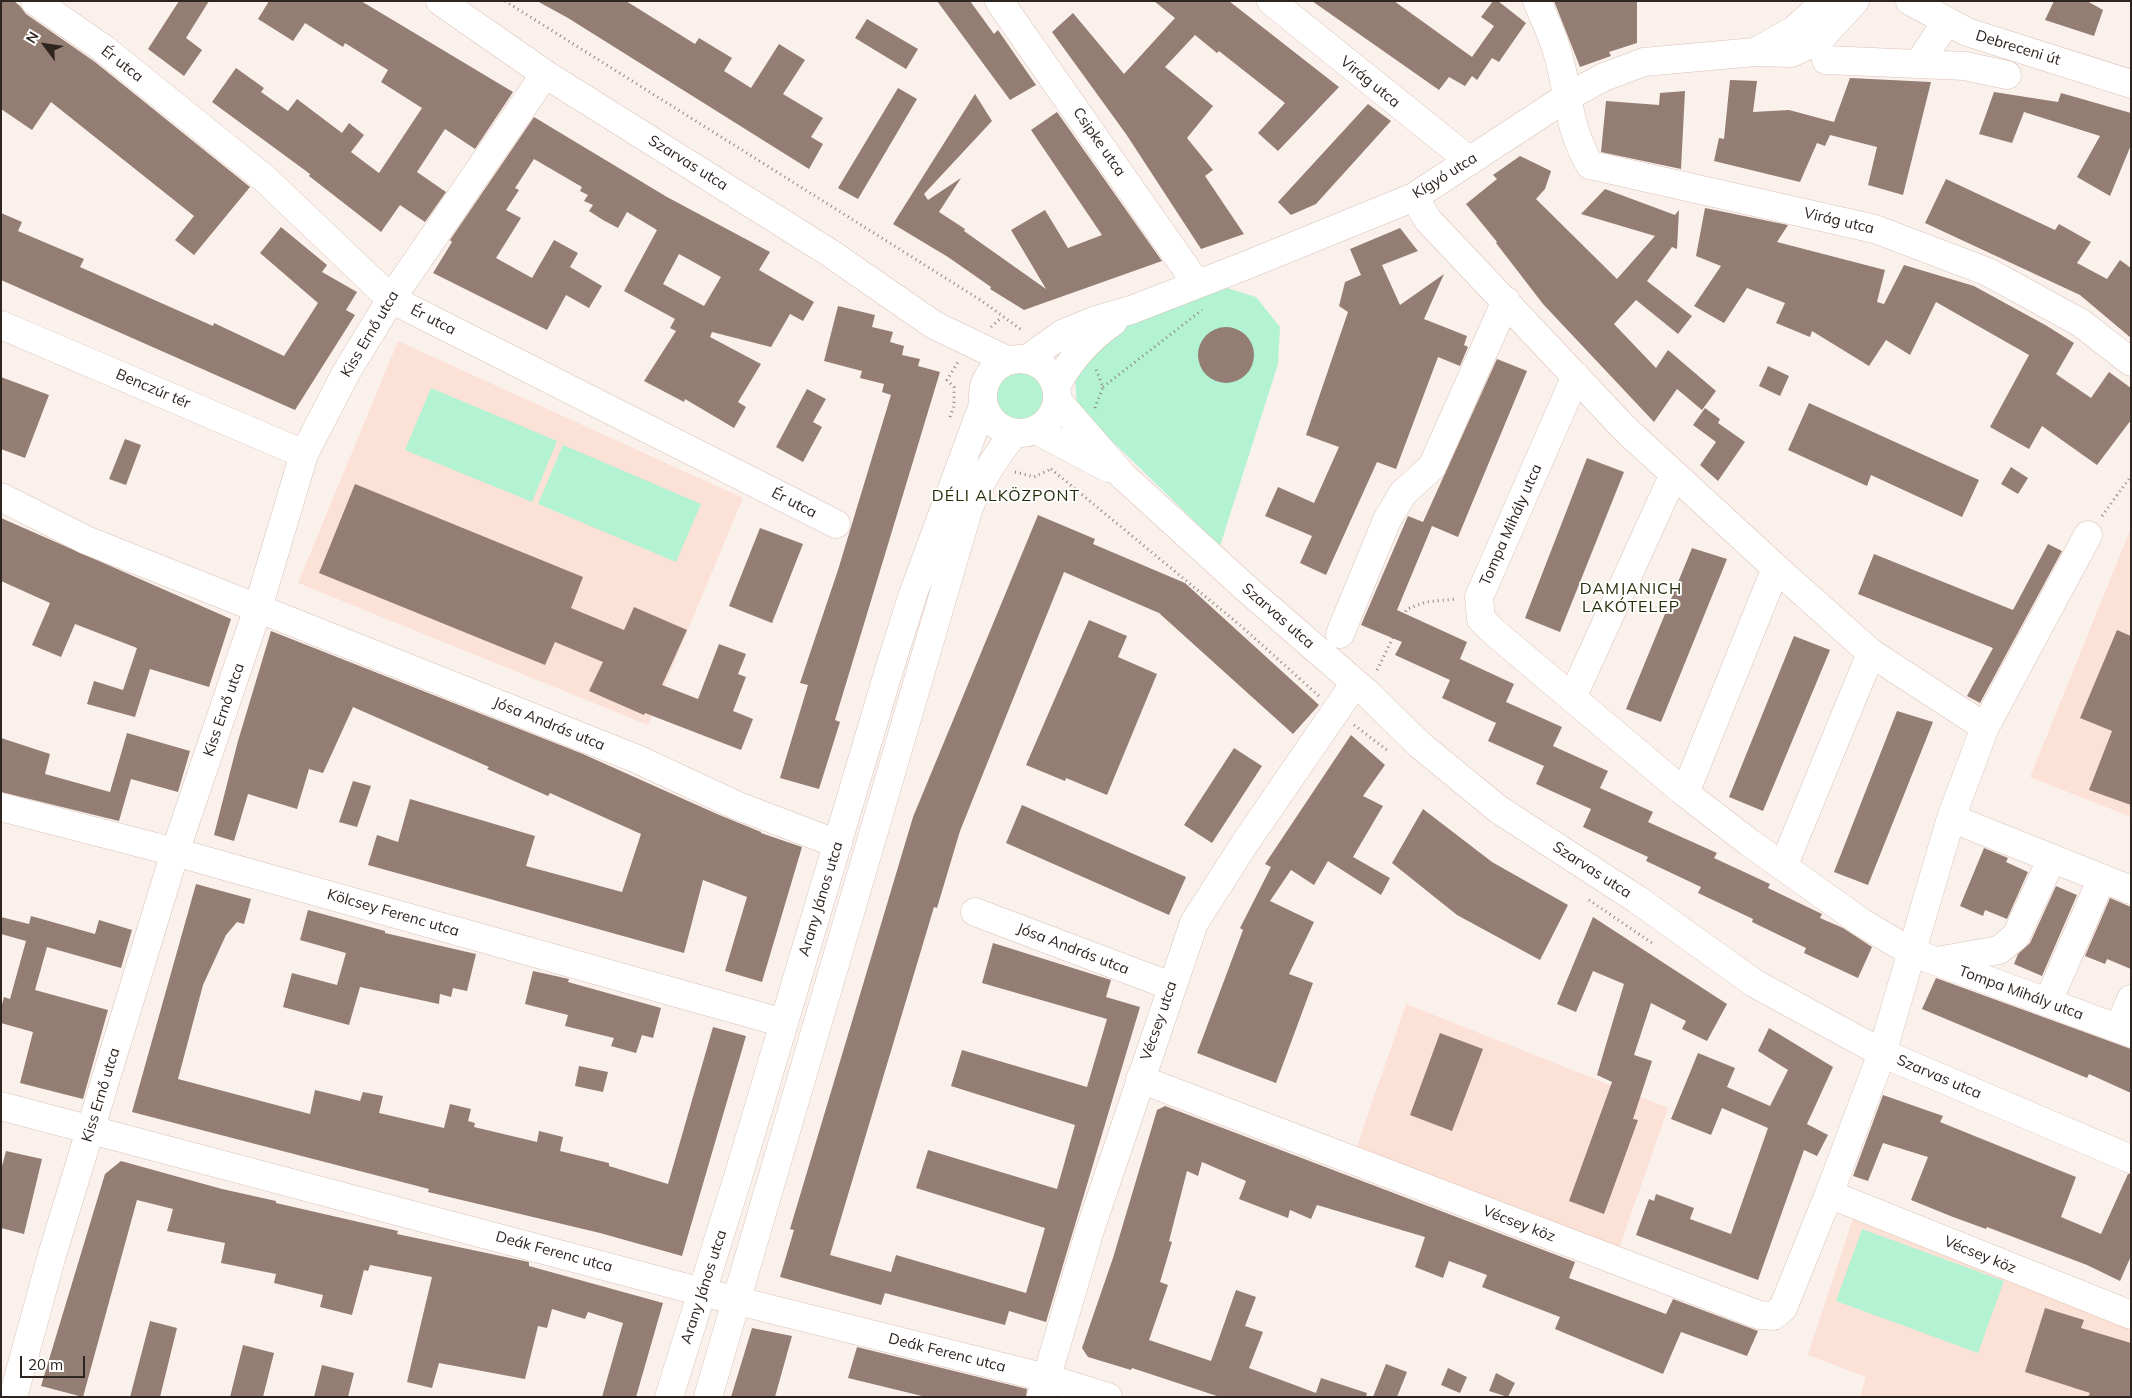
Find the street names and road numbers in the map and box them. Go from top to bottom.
street label: Debreceni út [1974,27,2062,69]
street label: Ér utca [97,42,147,86]
street label: Virág utca [1336,52,1404,112]
street label: Csipke utca [1069,104,1129,180]
street label: Szarvas utca [645,131,731,195]
street label: Kígyó utca [1409,149,1481,203]
street label: Virág utca [1802,204,1876,238]
street label: Kiss Ernő utca [337,288,403,380]
street label: Ér utca [407,301,459,339]
street label: Benczúr tér [113,365,193,413]
street label: Tompa Mihály utca [1476,461,1546,589]
street label: Ér utca [768,484,820,522]
street label: Szarvas utca [1238,580,1318,652]
street label: Kiss Ernő utca [200,661,248,759]
street label: Jósa András utca [491,693,607,755]
street label: Szarvas utca [1549,838,1635,902]
street label: Arany János utca [795,840,847,958]
street label: Kölcsey Ferenc utca [325,886,461,940]
street label: Jósa András utca [1014,919,1132,979]
street label: Tompa Mihály utca [1956,962,2086,1024]
street label: Vécsey utca [1137,979,1181,1063]
street label: Kiss Ernő utca [78,1046,124,1144]
street label: Szarvas utca [1894,1051,1984,1103]
street label: Vécsey köz [1480,1202,1558,1246]
street label: Deák Ferenc utca [494,1228,614,1276]
street label: Arany János utca [677,1228,731,1346]
street label: Vécsey köz [1941,1232,2019,1278]
street label: Deák Ferenc utca [887,1330,1007,1376]

